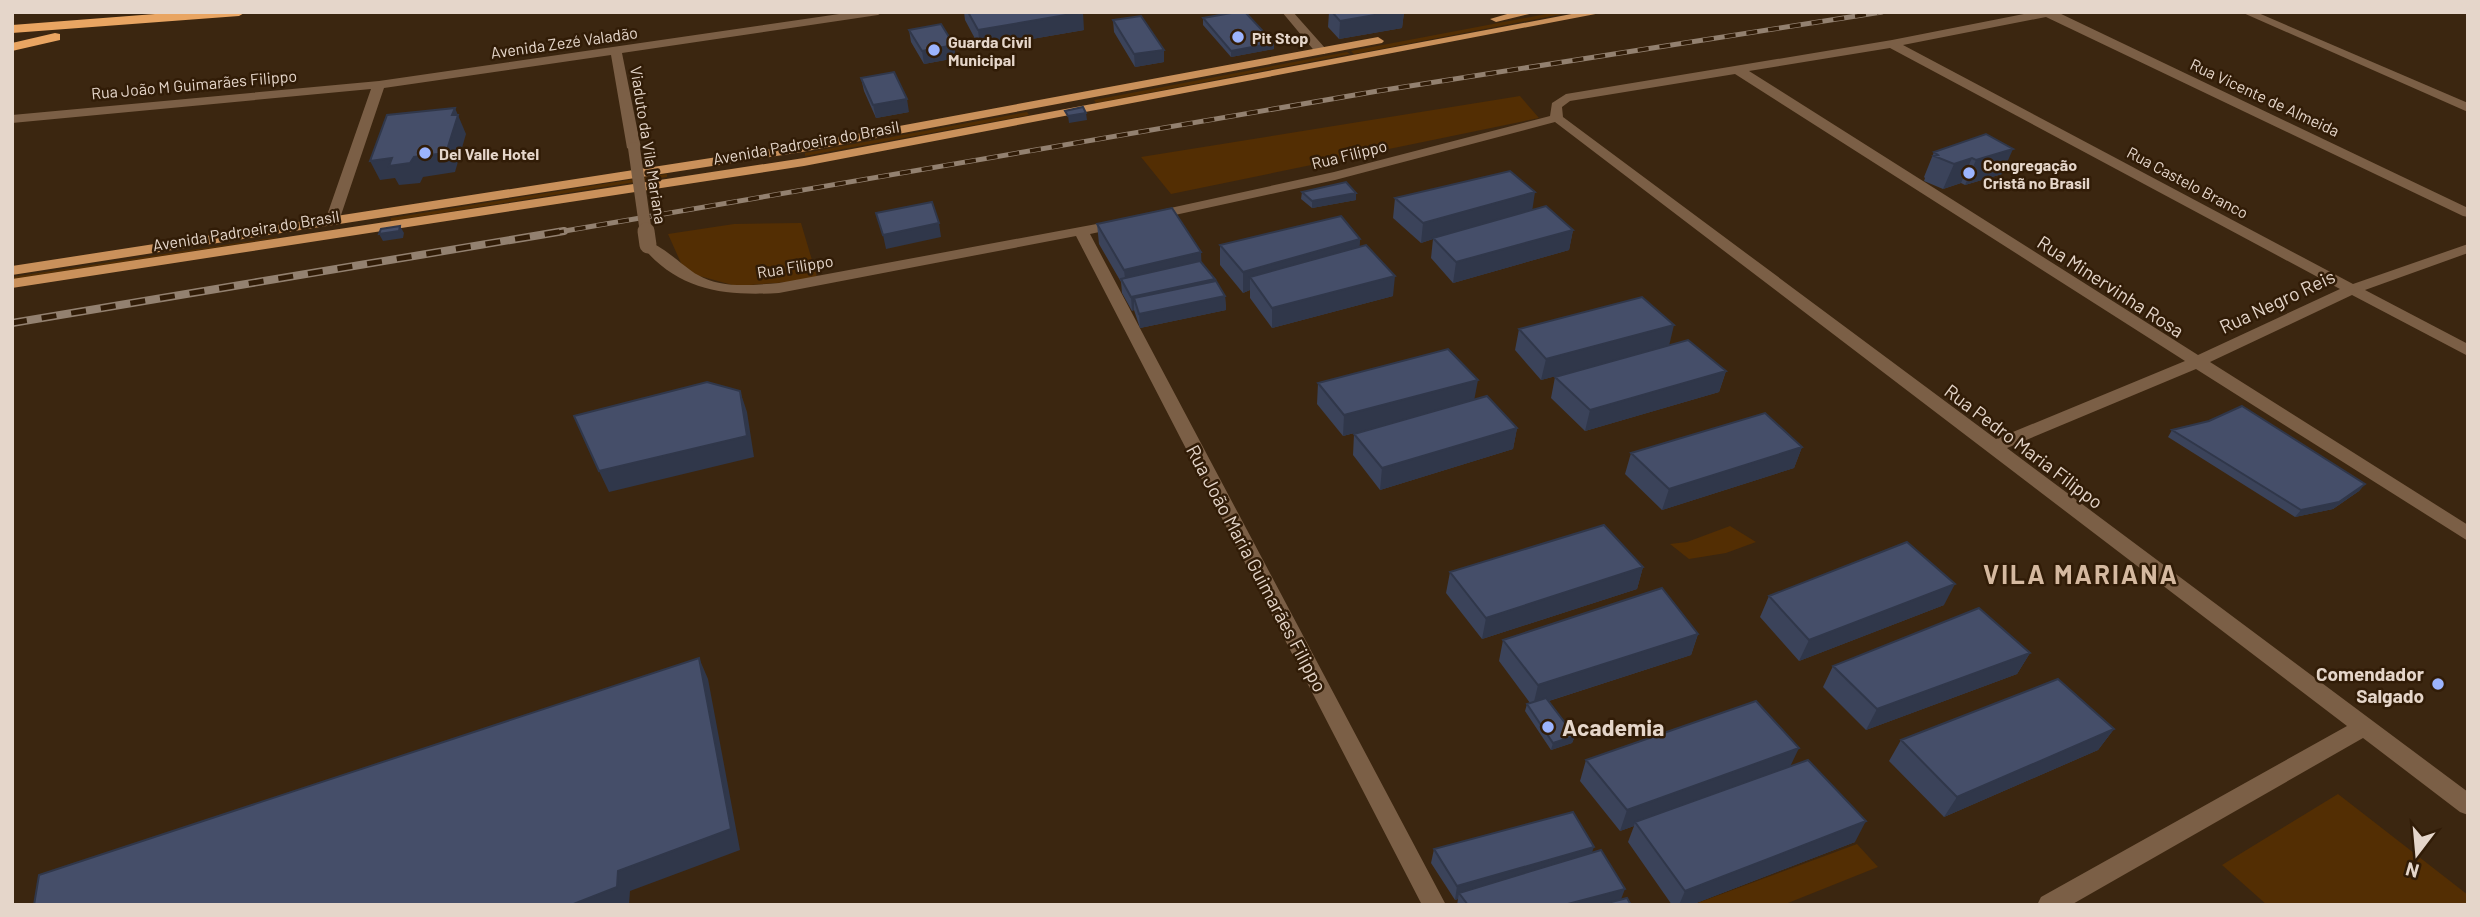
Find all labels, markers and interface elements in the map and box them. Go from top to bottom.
street label: Avenida Zezé Valadão [489,22,639,62]
place label: Pit Stop [1252,28,1308,47]
marker: Pit Stop [1230,29,1246,45]
place label: Guarda Civil Municipal [948,32,1032,69]
marker: Guarda Civil Municipal [926,42,942,58]
street label: Rua Vicente de Almeida [2187,54,2343,140]
street label: Viaduto da Vila Mariana [627,65,671,225]
street label: Rua João M Guimarães Filippo [90,66,298,102]
street label: Avenida Padroeira do Brasil [711,116,901,168]
street label: Rua Filippo [1309,135,1389,173]
street label: Rua Castelo Branco [2124,142,2252,222]
place label: Del Valle Hotel [439,144,539,163]
marker: Del Valle Hotel [417,145,433,161]
place label: Congregação Cristã no Brasil [1983,155,2090,192]
marker: Congregação Cristã no Brasil [1961,165,1977,181]
street label: Avenida Padroeira do Brasil [151,206,341,254]
street label: Rua Minervinha Rosa [2033,230,2189,342]
street label: Rua Filippo [756,251,834,281]
street label: Rua Negro Reis [2215,264,2339,338]
street label: Rua Pedro Maria Filippo [1940,379,2108,513]
street label: Rua João Maria Guimarães Filippo [1182,441,1332,695]
district label: VILA MARIANA [1983,558,2179,589]
place label: Comendador Salgado [2316,662,2425,707]
marker: Comendador Salgado [2430,676,2446,692]
place label: Academia [1562,713,1664,741]
marker: Academia [1540,719,1556,735]
north arrow [2382,819,2452,889]
text: N [2403,858,2421,884]

